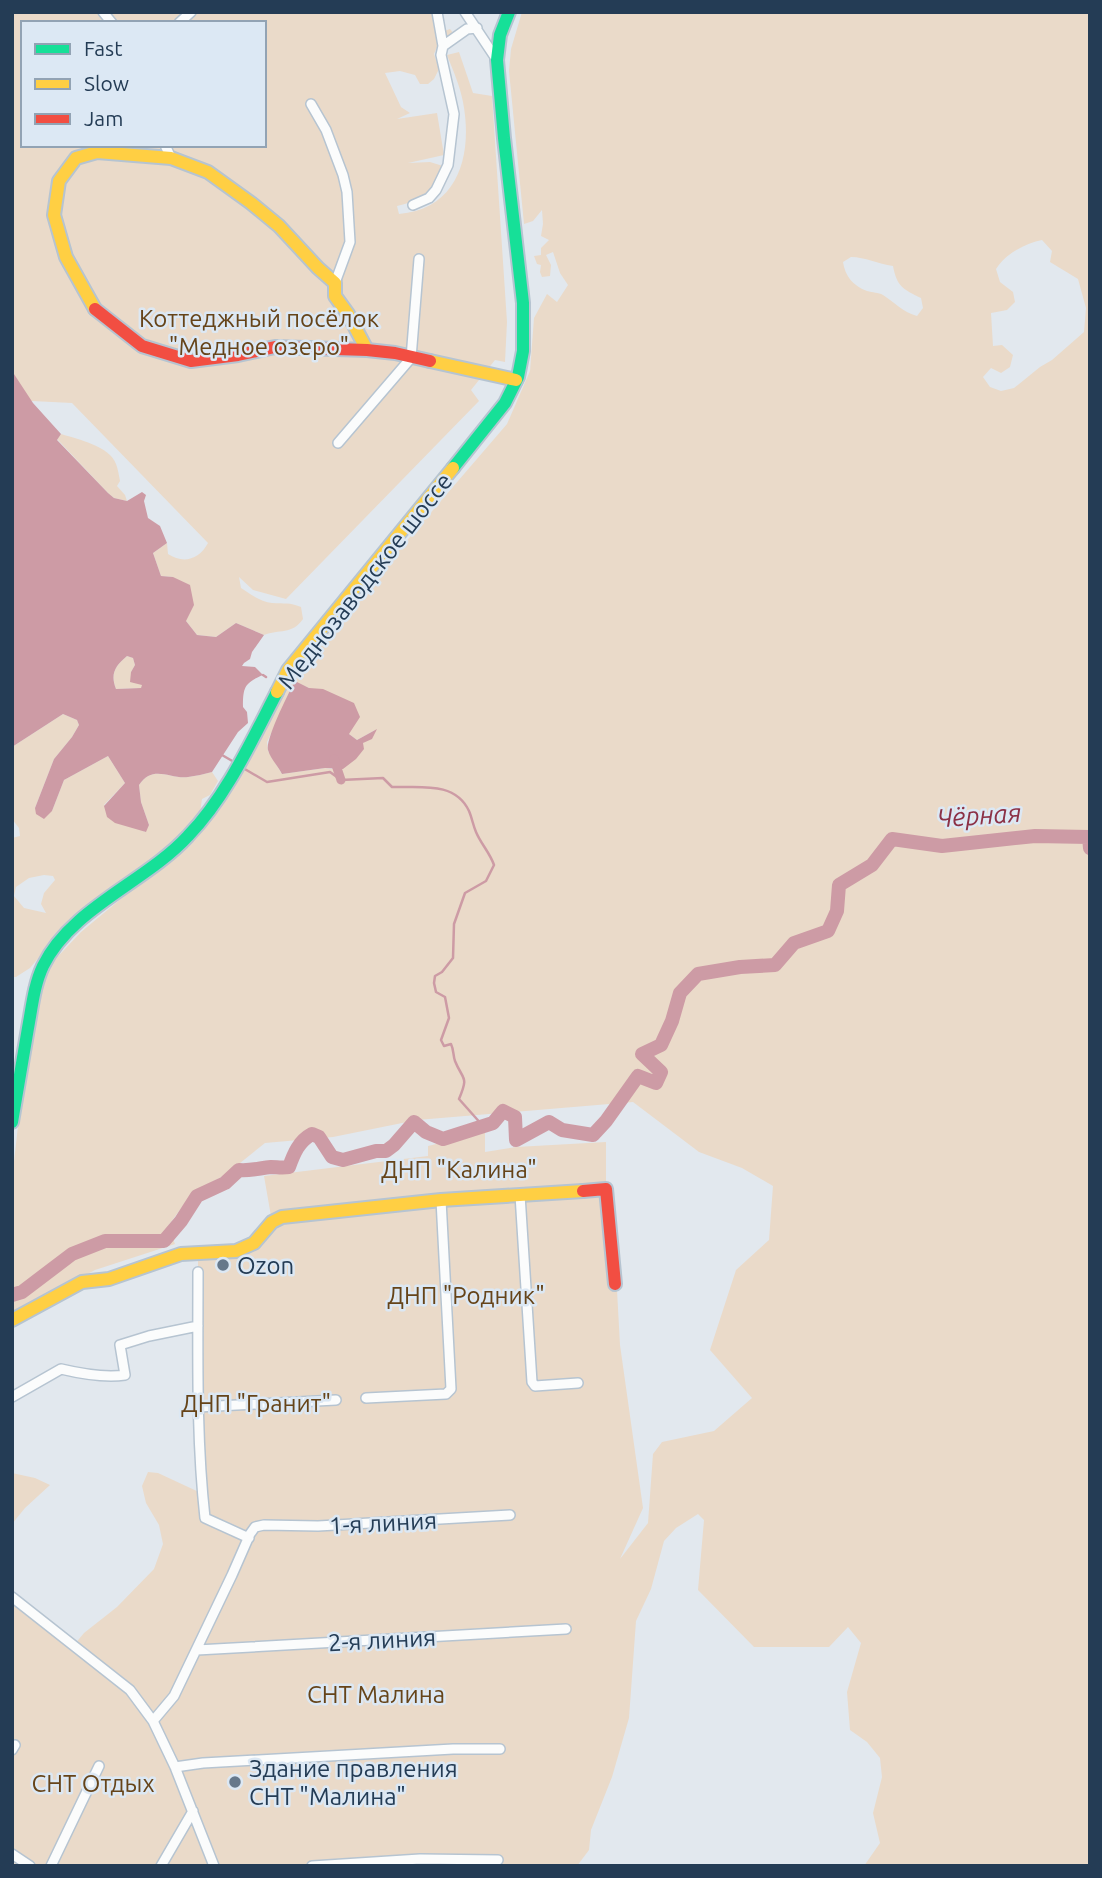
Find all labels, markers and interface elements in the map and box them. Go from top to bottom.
legend [21,21,266,147]
text: Fast [84,36,122,60]
text: Slow [84,71,129,95]
text: Jam [84,106,123,130]
park label: Коттеджный посёлок "Медное озеро" [139,305,379,360]
street label: Меднозаводское шоссе [272,468,458,694]
water label: Чёрная [936,798,1022,832]
park label: ДНП "Калина" [381,1156,537,1183]
place label: Ozon [237,1252,294,1279]
marker: Ozon [215,1257,231,1273]
park label: ДНП "Родник" [387,1282,545,1309]
park label: ДНП "Гранит" [181,1390,331,1417]
street label: 1-я линия [328,1507,438,1539]
street label: 2-я линия [327,1624,437,1656]
park label: СНТ Малина [307,1681,445,1708]
place label: Здание правления СНТ "Малина" [249,1755,458,1810]
park label: СНТ Отдых [32,1770,155,1797]
marker: Здание правления СНТ "Малина" [227,1774,243,1790]

